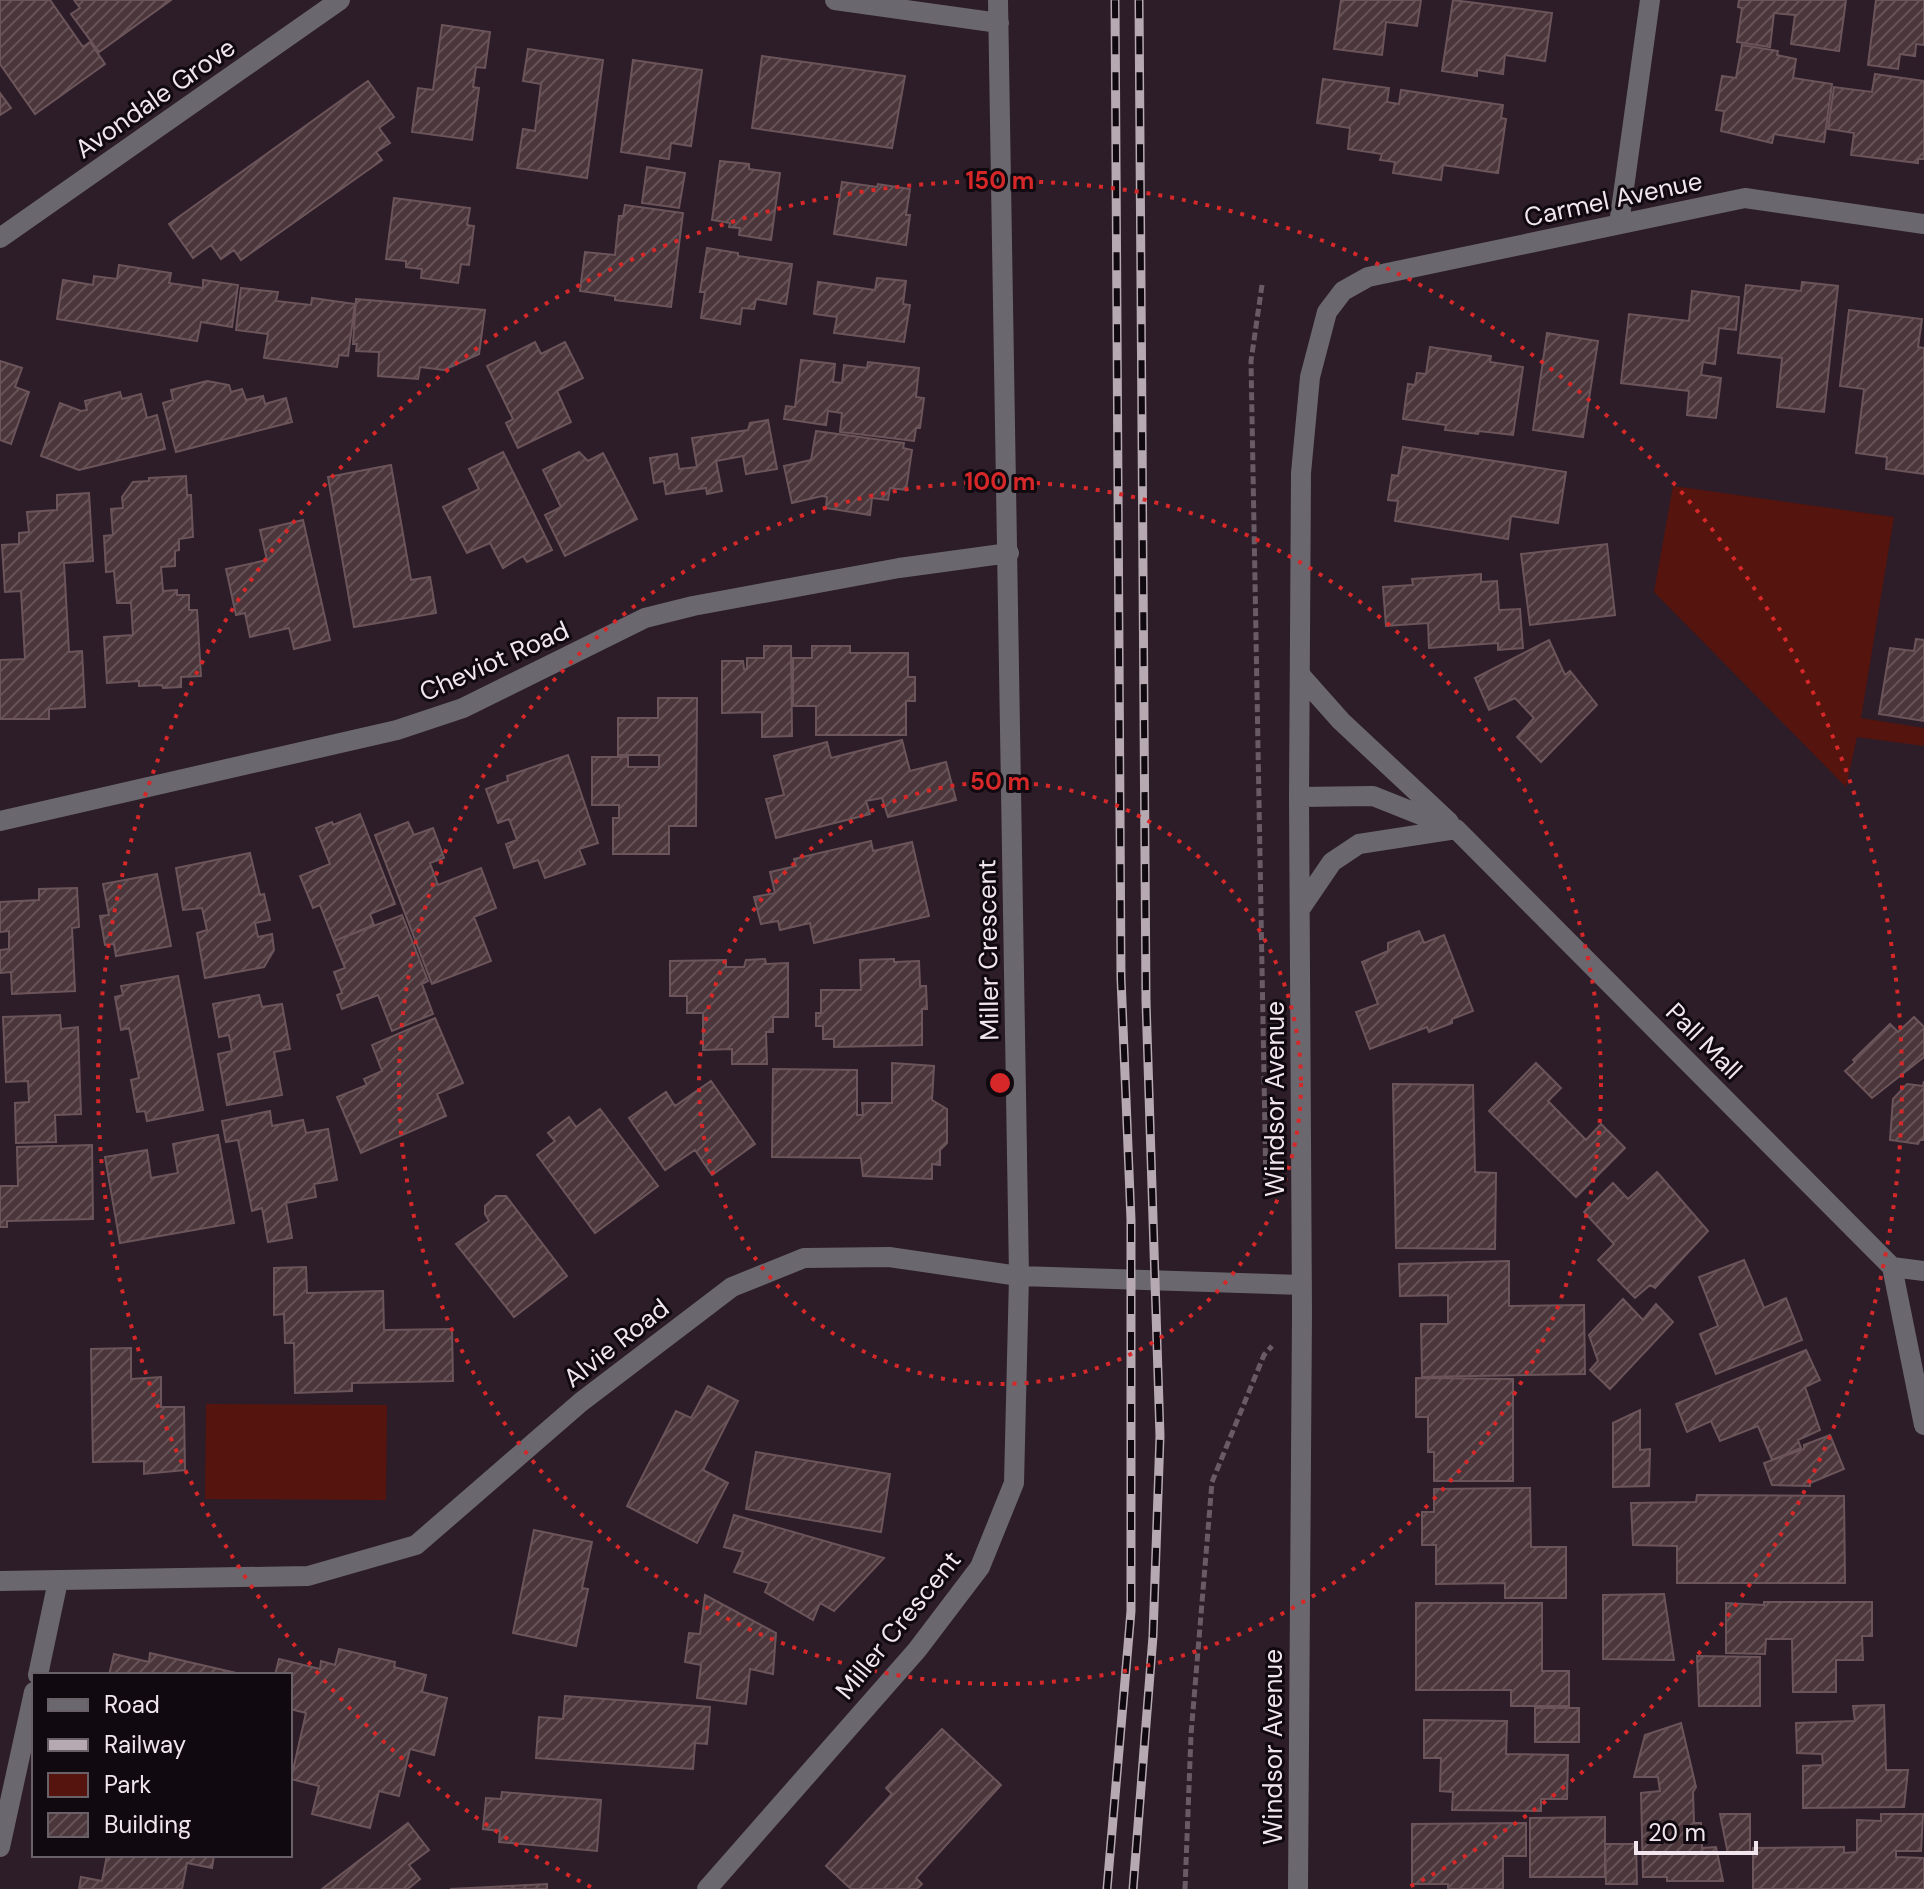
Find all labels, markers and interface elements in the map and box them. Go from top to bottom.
street label: Avondale Grove [68,30,242,166]
street label: Carmel Avenue [1521,164,1705,234]
text: 150 m [966,165,1034,196]
text: 100 m [965,466,1035,497]
street label: Cheviot Road [414,613,574,709]
text: 50 m [970,766,1030,797]
street label: Miller Crescent [969,859,1007,1041]
street label: Pall Mall [1658,995,1750,1087]
street label: Windsor Avenue [1258,1001,1292,1197]
centre of rings [986,1069,1014,1097]
street label: Alvie Road [556,1291,676,1395]
street label: Miller Crescent [828,1544,968,1706]
street label: Windsor Avenue [1256,1649,1290,1845]
legend [32,1673,292,1857]
text: Road [104,1689,160,1720]
text: Railway [104,1729,186,1760]
text: Park [104,1769,151,1800]
scale bar [1636,1805,1756,1855]
text: Building [104,1809,191,1840]
text: 20 m [1648,1817,1706,1848]

